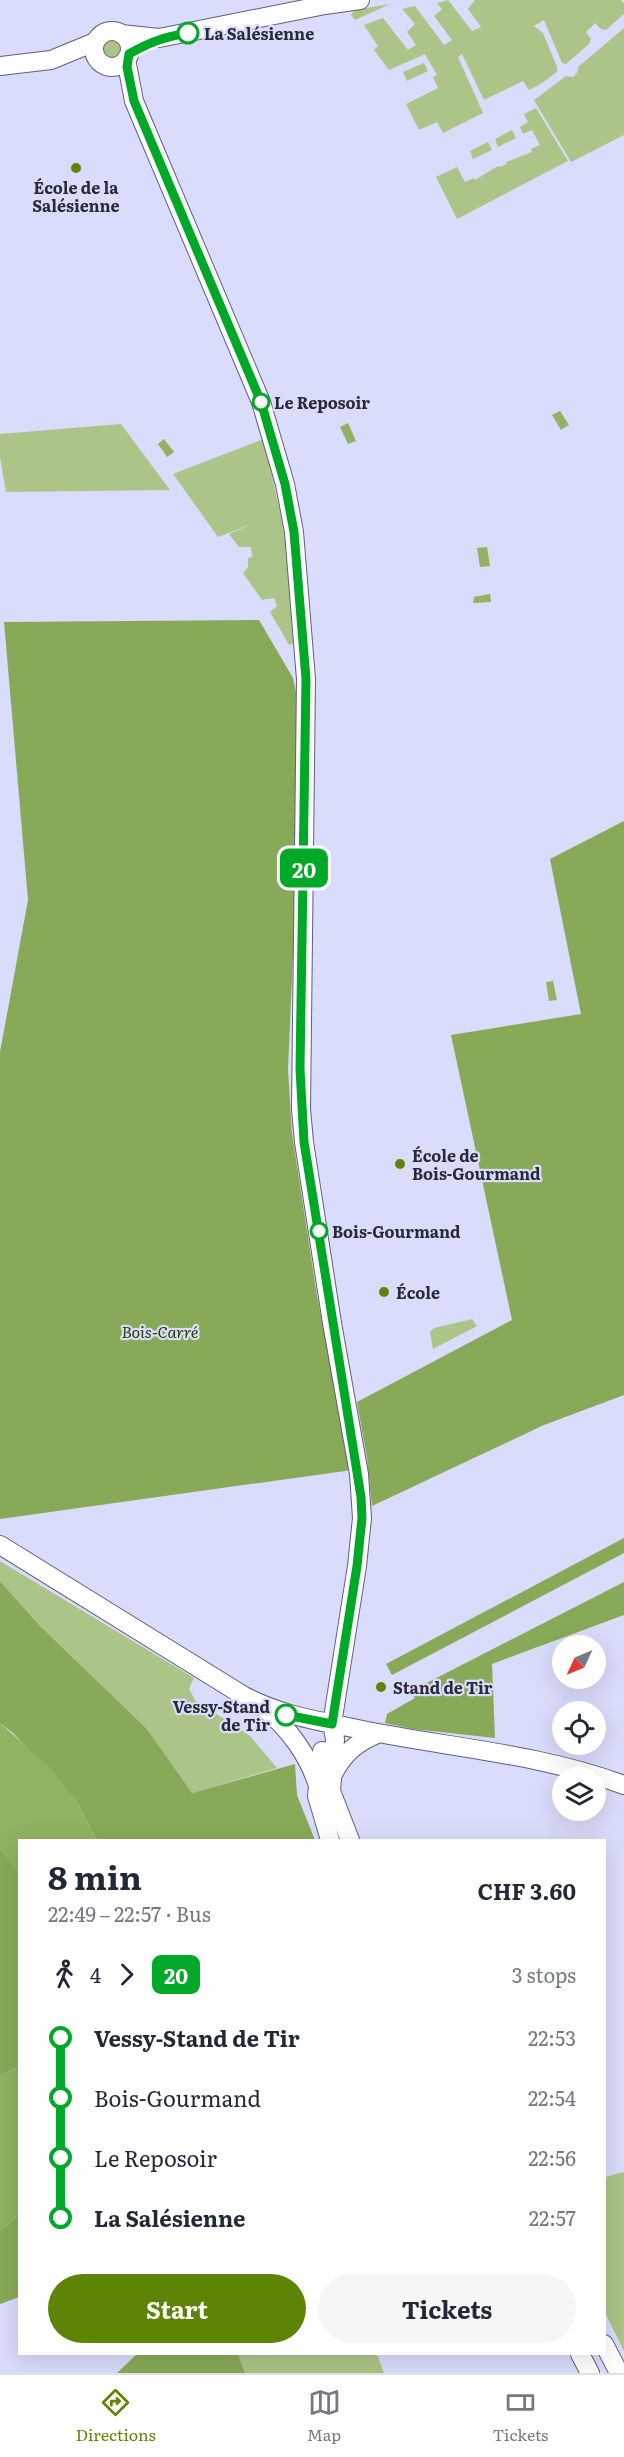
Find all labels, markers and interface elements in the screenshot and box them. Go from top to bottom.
place label: La Salésienne [204,21,314,45]
marker: La Salésienne [177,22,199,44]
marker: École de la Salésienne [69,161,83,175]
place label: École de la Salésienne [32,175,120,217]
place label: Le Reposoir [274,390,370,414]
marker: Le Reposoir [252,393,270,411]
line badge: 20 [277,848,331,888]
text: 20 [292,853,316,884]
place label: École de Bois-Gourmand [412,1143,541,1185]
marker: École de Bois-Gourmand [393,1157,407,1171]
place label: Bois-Gourmand [332,1219,461,1243]
marker: Bois-Gourmand [310,1222,328,1240]
place label: École [396,1280,440,1304]
marker: École [377,1285,391,1299]
park label: Bois-Carré [122,1319,198,1343]
north arrow [552,1635,606,1689]
map controls [552,1635,606,1821]
place label: Stand de Tir [393,1675,493,1699]
marker: Stand de Tir [374,1680,388,1694]
place label: Vessy-Stand de Tir [173,1694,270,1736]
button: locate [552,1701,606,1755]
marker: Vessy-Stand de Tir [275,1704,297,1726]
button: layers [552,1767,606,1821]
text: 8 min [48,1851,142,1900]
text: CHF 3.60 [477,1874,576,1907]
text: 22:49 – 22:57 · Bus [48,1898,211,1928]
icon: walk [48,1958,81,1991]
icon: forward [110,1958,143,1991]
text: 4 [90,1959,101,1989]
text: 20 [164,1959,188,1990]
text: 3 stops [512,1959,576,1989]
text: Vessy-Stand de Tir [94,2021,300,2054]
text: 22:53 [528,2022,576,2052]
text: Bois-Gourmand [94,2081,261,2114]
text: 22:54 [528,2082,576,2112]
text: Le Reposoir [94,2141,217,2174]
text: 22:56 [528,2142,576,2172]
text: La Salésienne [94,2201,246,2234]
text: 22:57 [529,2202,576,2232]
button: Start [48,2274,306,2343]
button: Tickets [318,2274,576,2343]
tab: Directions [76,2386,156,2446]
tab: Map [307,2386,341,2446]
tab: Tickets [492,2386,548,2446]

